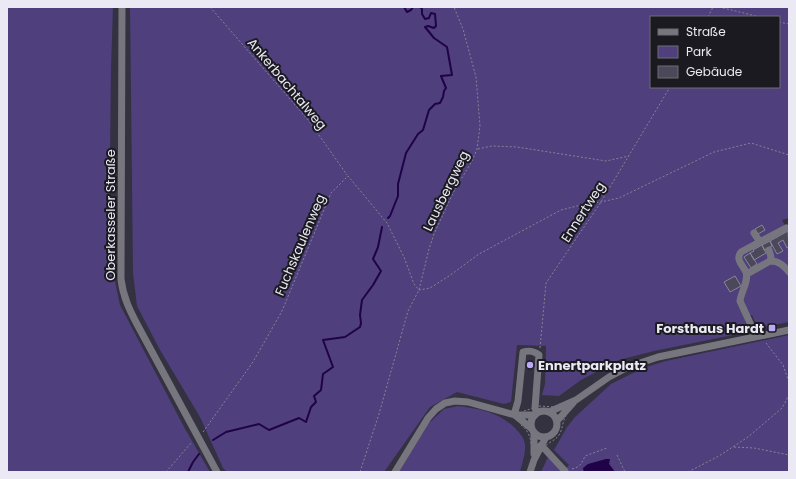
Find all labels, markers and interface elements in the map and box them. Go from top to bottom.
legend [650,16,780,88]
text: Straße [686,23,726,40]
street label: Ankerbachtalweg [243,34,331,134]
text: Park [686,43,713,60]
text: Gebäude [686,63,742,80]
street label: Lausbergweg [418,148,474,234]
street label: Oberkasseler Straße [101,149,120,281]
street label: Ennertweg [556,178,610,246]
street label: Fuchskaulenweg [270,191,330,299]
place label: Forsthaus Hardt [656,319,764,338]
marker: Forsthaus Hardt [767,323,777,333]
place label: Ennertparkplatz [538,356,646,375]
marker: Ennertparkplatz [525,360,535,370]

